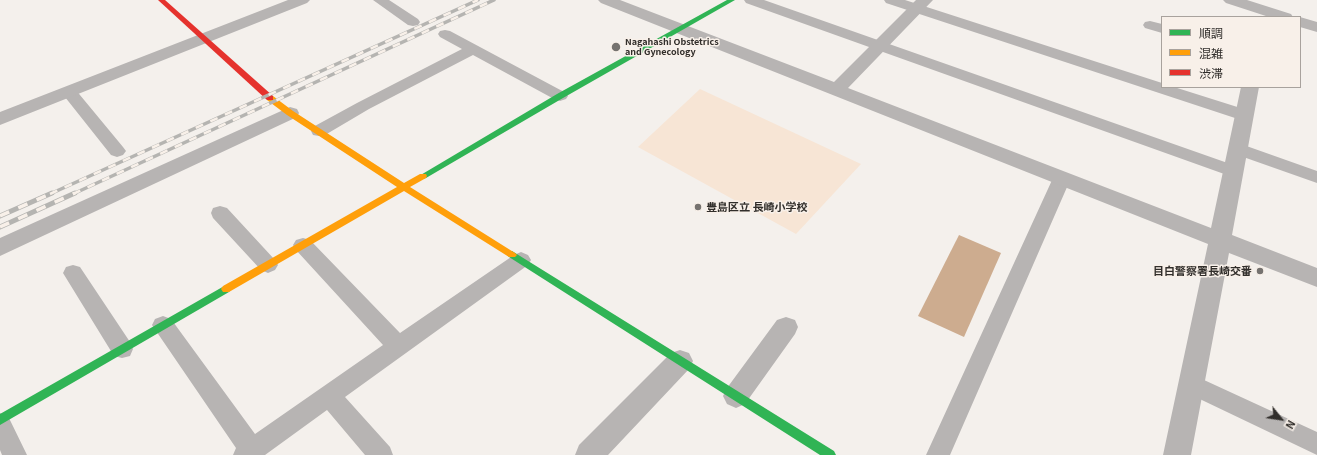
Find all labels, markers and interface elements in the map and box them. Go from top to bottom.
legend [1161,16,1301,88]
text: 順調 [1199,24,1223,41]
place label: Nagahashi Obstetrics and Gynecology [625,37,719,58]
marker: Nagahashi Obstetrics and Gynecology [610,41,622,53]
text: 混雑 [1199,44,1223,61]
text: 渋滞 [1199,64,1223,81]
place label: 豊島区立 長崎小学校 [706,200,807,214]
marker: 豊島区立 長崎小学校 [693,202,703,212]
place label: 目白警察署長崎交番 [1153,264,1252,278]
marker: 目白警察署長崎交番 [1255,266,1265,276]
north arrow [1261,399,1301,439]
text: N [1282,417,1300,433]

